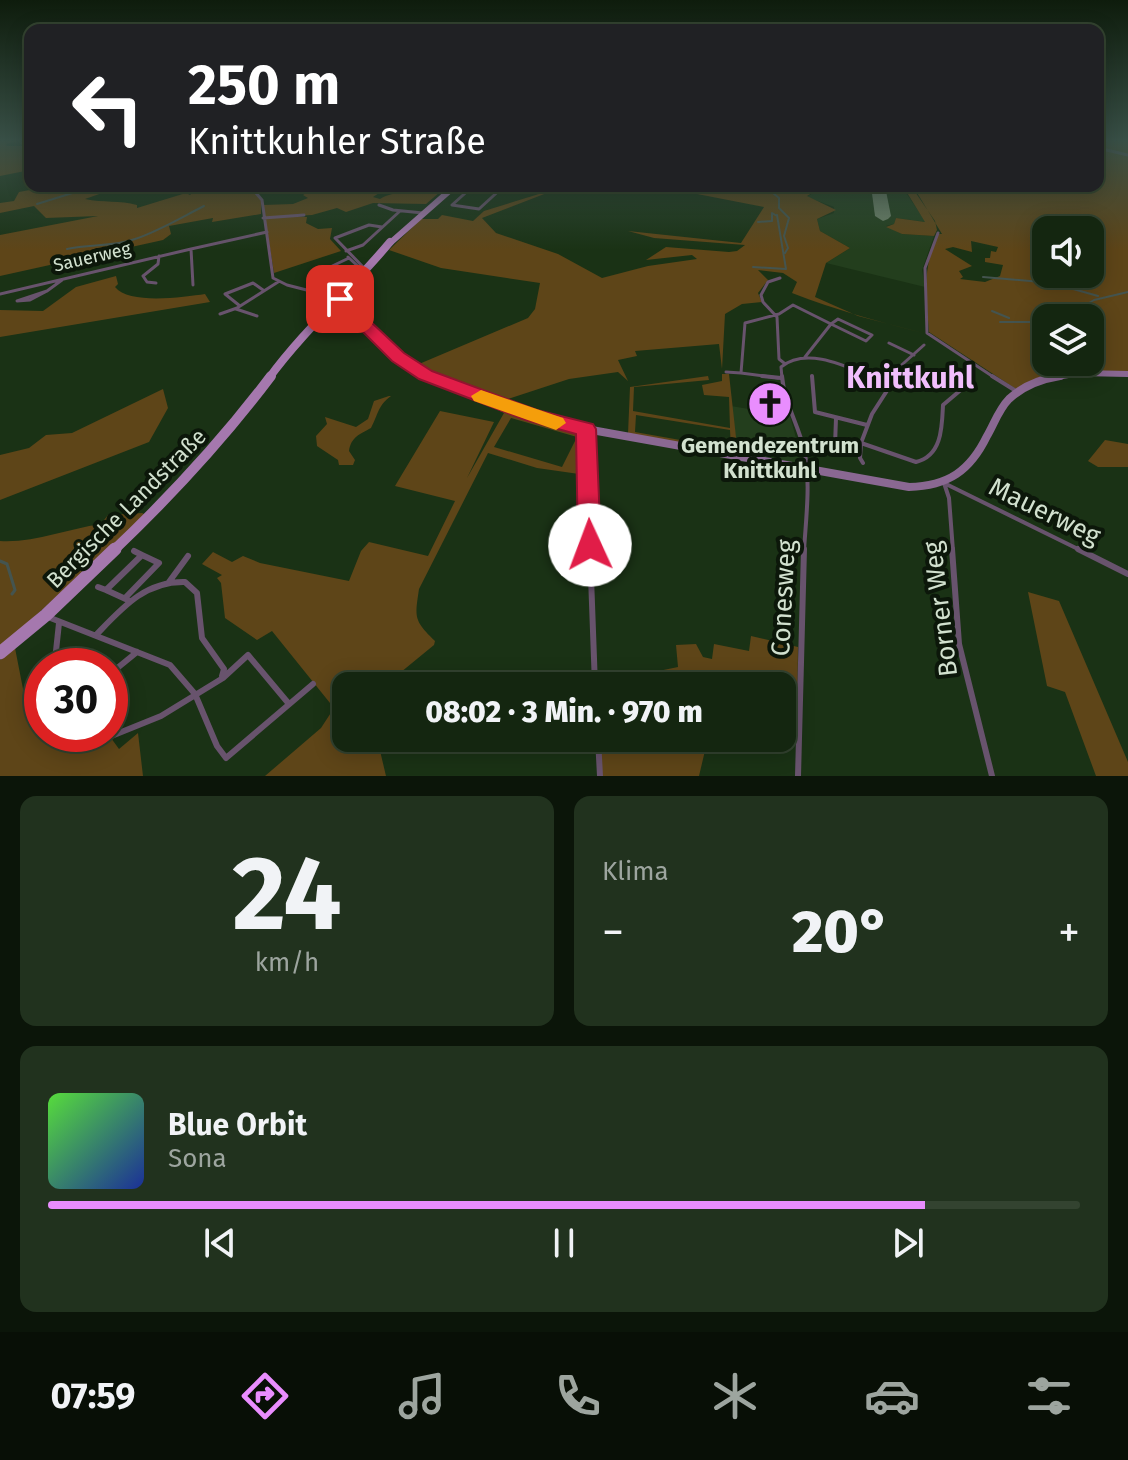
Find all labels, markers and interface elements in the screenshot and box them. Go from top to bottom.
text: 250 m [188,52,340,119]
icon: left [56,56,160,160]
text: Knittkuhler Straße [188,120,486,164]
map controls [1032,216,1104,376]
button: sound [1032,216,1104,288]
street label: Sauerweg [51,237,134,277]
pin [306,265,374,333]
icon: arrive [318,277,362,321]
button: layers [1032,304,1104,376]
district label: Knittkuhl [846,360,974,396]
church icon: Gemendezentrum Knittkuhl [746,380,794,428]
street label: Bergische Landstraße [41,423,212,594]
place label: Gemendezentrum Knittkuhl [681,432,859,484]
street label: Mauerweg [984,471,1106,552]
position arrow [548,503,632,587]
street label: Conesweg [765,538,802,657]
street label: Borner Weg [917,539,964,678]
speed limit sign: 30 [24,648,128,752]
text: 08:02 · 3 Min. · 970 m [425,694,703,730]
text: 24 [232,832,342,957]
text: Klima [602,856,669,887]
text: 20° [792,896,890,968]
text: − [602,906,624,959]
text: + [1058,906,1080,959]
text: km/h [255,947,319,978]
text: Blue Orbit [168,1107,307,1143]
text: Sona [168,1143,227,1174]
icon: previous [198,1221,242,1265]
icon: pause [542,1221,586,1265]
icon: next [886,1221,930,1265]
icon: directions [237,1368,293,1424]
icon: music [394,1368,450,1424]
icon: phone [550,1368,606,1424]
icon: climate [707,1368,763,1424]
icon: car [864,1368,920,1424]
icon: filters [1021,1368,1077,1424]
text: 07:59 [50,1374,136,1418]

